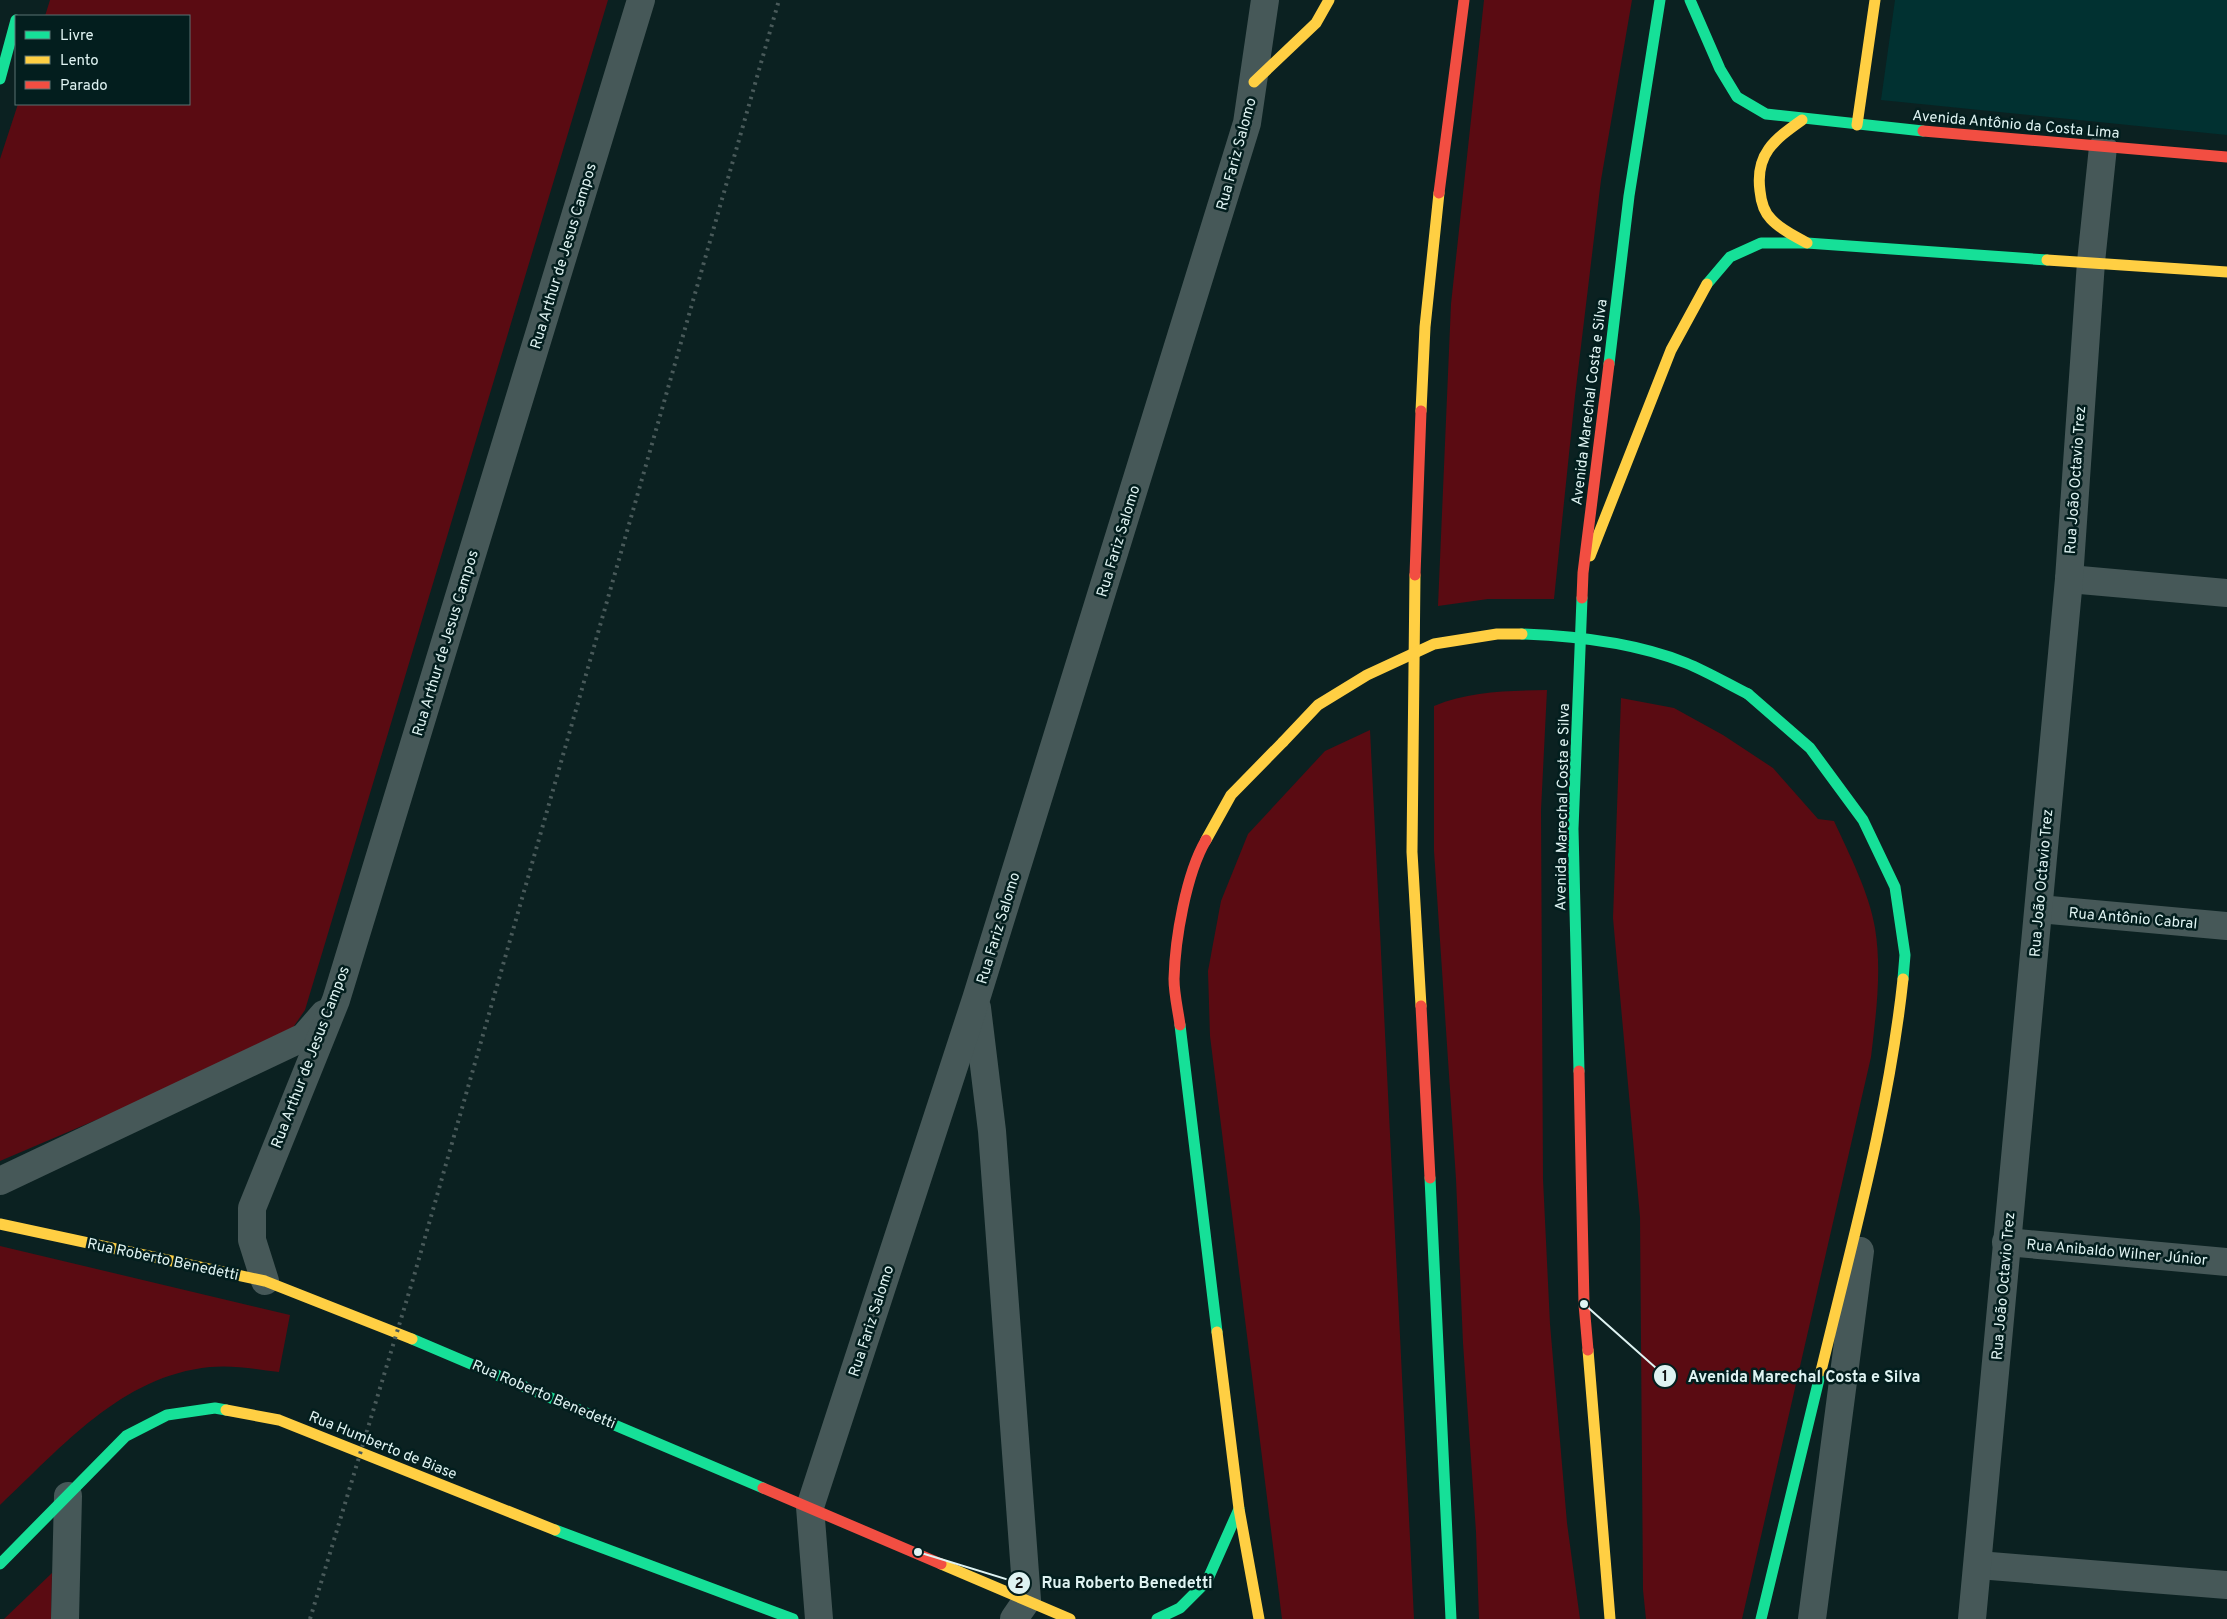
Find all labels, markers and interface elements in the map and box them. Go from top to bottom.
legend [15,15,190,105]
text: Livre [60,27,94,46]
text: Lento [60,52,99,71]
text: Parado [60,77,108,96]
street label: Rua Fariz Salomo [1213,96,1262,213]
street label: Avenida Antônio da Costa Lima [1911,107,2120,144]
street label: Rua Arthur de Jesus Campos [527,161,602,352]
street label: Avenida Marechal Costa e Silva [1568,298,1613,506]
street label: Rua João Octavio Trez [2062,405,2091,555]
street label: Rua Fariz Salomo [1093,483,1145,600]
street label: Rua Arthur de Jesus Campos [409,548,484,739]
street label: Avenida Marechal Costa e Silva [1552,703,1575,911]
street label: Rua João Octavio Trez [2027,808,2058,958]
street label: Rua Fariz Salomo [973,870,1025,987]
street label: Rua Antônio Cabral [2068,904,2198,935]
street label: Rua Arthur de Jesus Campos [268,964,355,1151]
street label: Rua João Octavio Trez [1989,1211,2020,1361]
street label: Rua Roberto Benedetti [85,1235,240,1286]
street label: Rua Anibaldo Wilner Júnior [2026,1236,2208,1271]
street label: Rua Fariz Salomo [845,1263,899,1380]
street label: Rua Roberto Benedetti [469,1357,618,1434]
callout: Avenida Marechal Costa e Silva [1652,1360,1930,1391]
text: 1 [1662,1368,1668,1387]
text: Avenida Marechal Costa e Silva [1688,1368,1920,1388]
street label: Rua Humberto de Biase [305,1408,459,1485]
callout: Rua Roberto Benedetti [1006,1567,1222,1598]
text: Rua Roberto Benedetti [1042,1574,1212,1594]
text: 2 [1014,1575,1024,1594]

